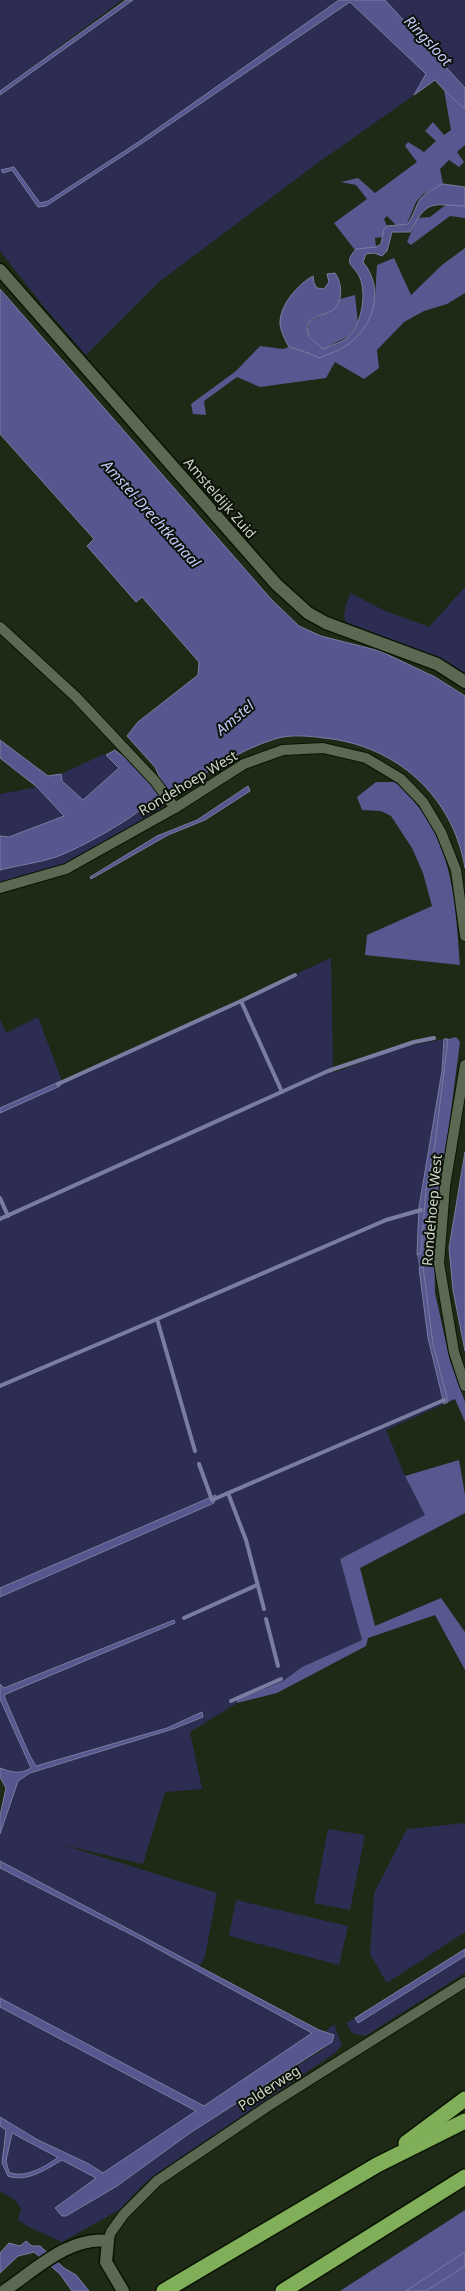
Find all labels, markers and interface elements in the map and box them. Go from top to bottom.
water label: Ringsloot [400,11,458,71]
street label: Amsteldijk Zuid [180,453,261,542]
water label: Amstel-Drechtkanaal [97,455,206,572]
water label: Amstel [210,695,259,740]
street label: Rondehoep West [135,746,241,820]
street label: Rondehoep West [417,1153,446,1267]
street label: Polderweg [234,2060,303,2115]

